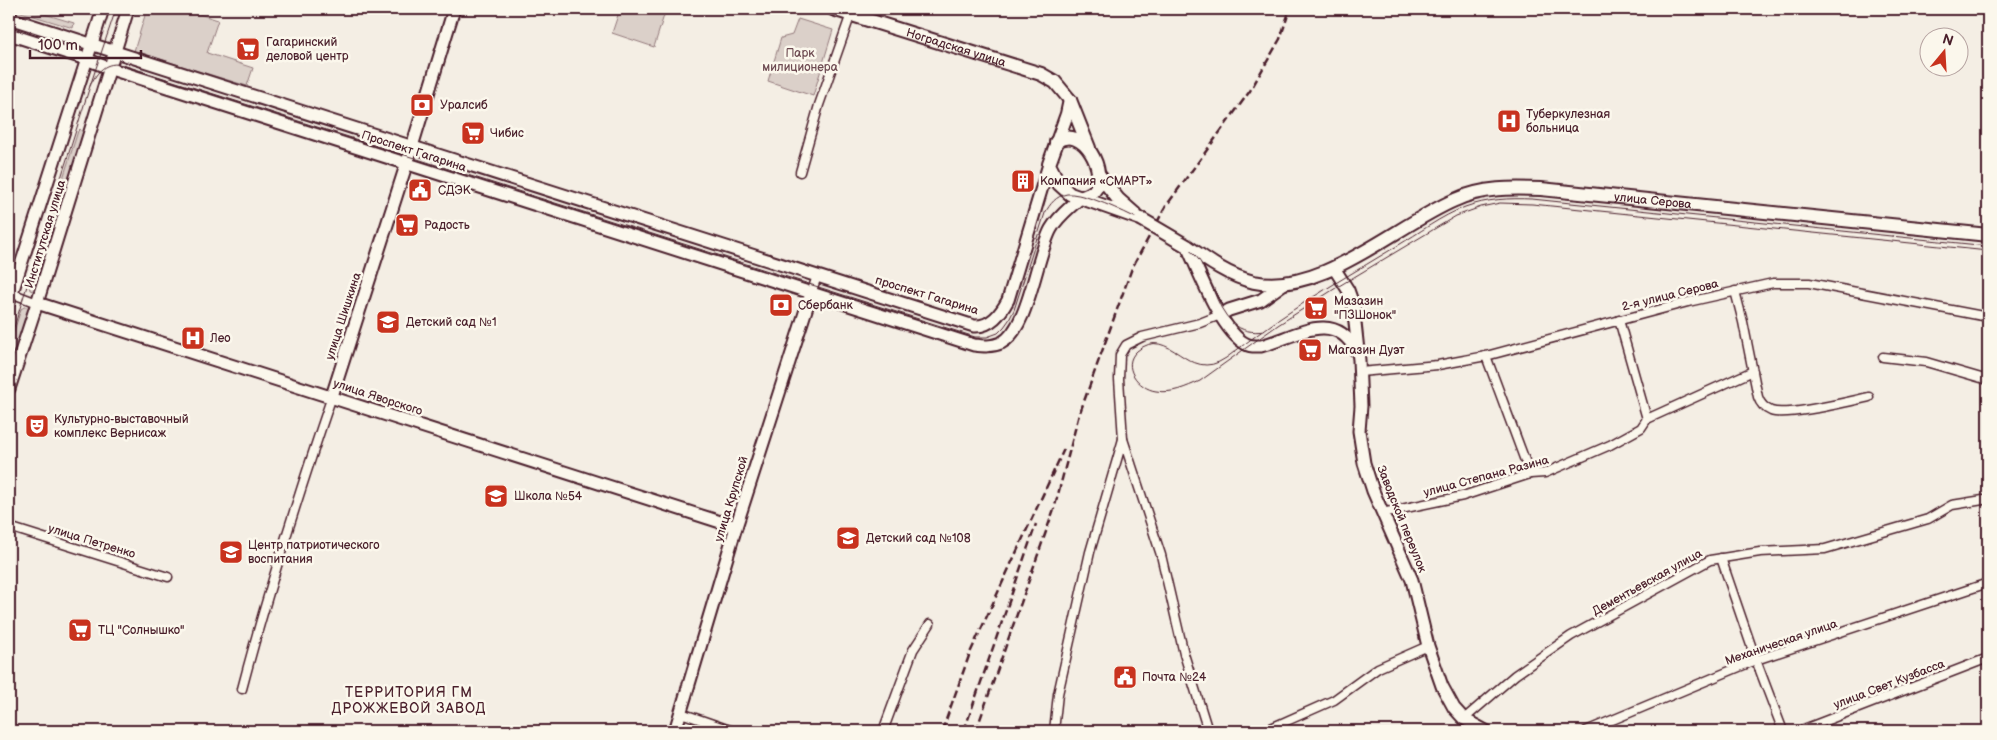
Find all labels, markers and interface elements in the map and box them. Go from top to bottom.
street label: Ноградская улица [904,25,1008,71]
scale bar [30,28,141,60]
north arrow [1920,28,1970,78]
text: N [1940,30,1955,50]
place label: Гагаринский деловой центр [266,35,349,64]
text: 100 m [38,36,78,55]
supermarket icon: Гагаринский деловой центр [235,36,261,62]
park label: Парк милиционера [762,46,838,75]
bank icon: Уралсиб [409,92,435,118]
place label: Уралсиб [440,98,488,113]
place label: Туберкулезная больница [1526,107,1611,136]
hospital icon: Туберкулезная больница [1496,108,1522,134]
supermarket icon: Чибис [460,120,486,146]
place label: Чибис [490,126,524,141]
street label: Проспект Гагарина [360,127,468,175]
building icon: Компания «СМАРТ» [1010,168,1036,194]
place label: Компания «СМАРТ» [1040,174,1153,189]
public building icon: СДЭК [407,177,433,203]
street label: Институтская улица [22,178,69,290]
place label: СДЭК [438,183,471,198]
street label: улица Серова [1613,190,1692,212]
supermarket icon: Радость [394,212,420,238]
place label: Радость [424,218,470,233]
street label: улица Шишкина [322,271,365,362]
street label: проспект Гагарина [873,273,980,318]
street label: 2-я улица Серова [1620,276,1720,315]
bank icon: Сбербанк [768,292,794,318]
place label: Мазазин "ПЗШонок" [1334,294,1396,323]
supermarket icon: Мазазин "ПЗШонок" [1303,295,1329,321]
place label: Сбербанк [798,298,854,313]
school or university icon: Детский сад №1 [375,309,401,335]
place label: Детский сад №1 [406,315,497,330]
hospital icon: Лео [180,325,206,351]
place label: Лео [209,331,231,346]
supermarket icon: Магазин Дуэт [1297,337,1323,363]
place label: Магазин Дуэт [1328,343,1405,358]
street label: улица Яворского [331,376,424,419]
place label: Культурно-выставочный комплекс Вернисаж [54,412,189,441]
theatre icon: Культурно-выставочный комплекс Вернисаж [24,413,50,439]
street label: улица Степана Разина [1422,453,1550,500]
street label: улица Крупской [711,454,752,544]
street label: Заводской переулок [1373,463,1430,575]
school or university icon: Школа №54 [483,483,509,509]
place label: Школа №54 [514,489,583,504]
street label: улица Петренко [46,521,137,562]
school or university icon: Детский сад №108 [835,525,861,551]
place label: Детский сад №108 [866,531,971,546]
place label: Центр патриотического воспитания [248,538,380,567]
school or university icon: Центр патриотического воспитания [218,539,244,565]
street label: Дементьевская улица [1590,546,1705,619]
street label: Механическая улица [1723,616,1839,669]
supermarket icon: ТЦ "Солнышко" [67,617,93,643]
place label: ТЦ "Солнышко" [98,623,185,638]
street label: улица Свет Кузбасса [1831,656,1947,713]
public building icon: Почта №24 [1112,664,1138,690]
place label: Почта №24 [1142,670,1207,685]
district label: ТЕРРИТОРИЯ ГМ ДРОЖЖЕВОЙ ЗАВОД [331,684,487,717]

